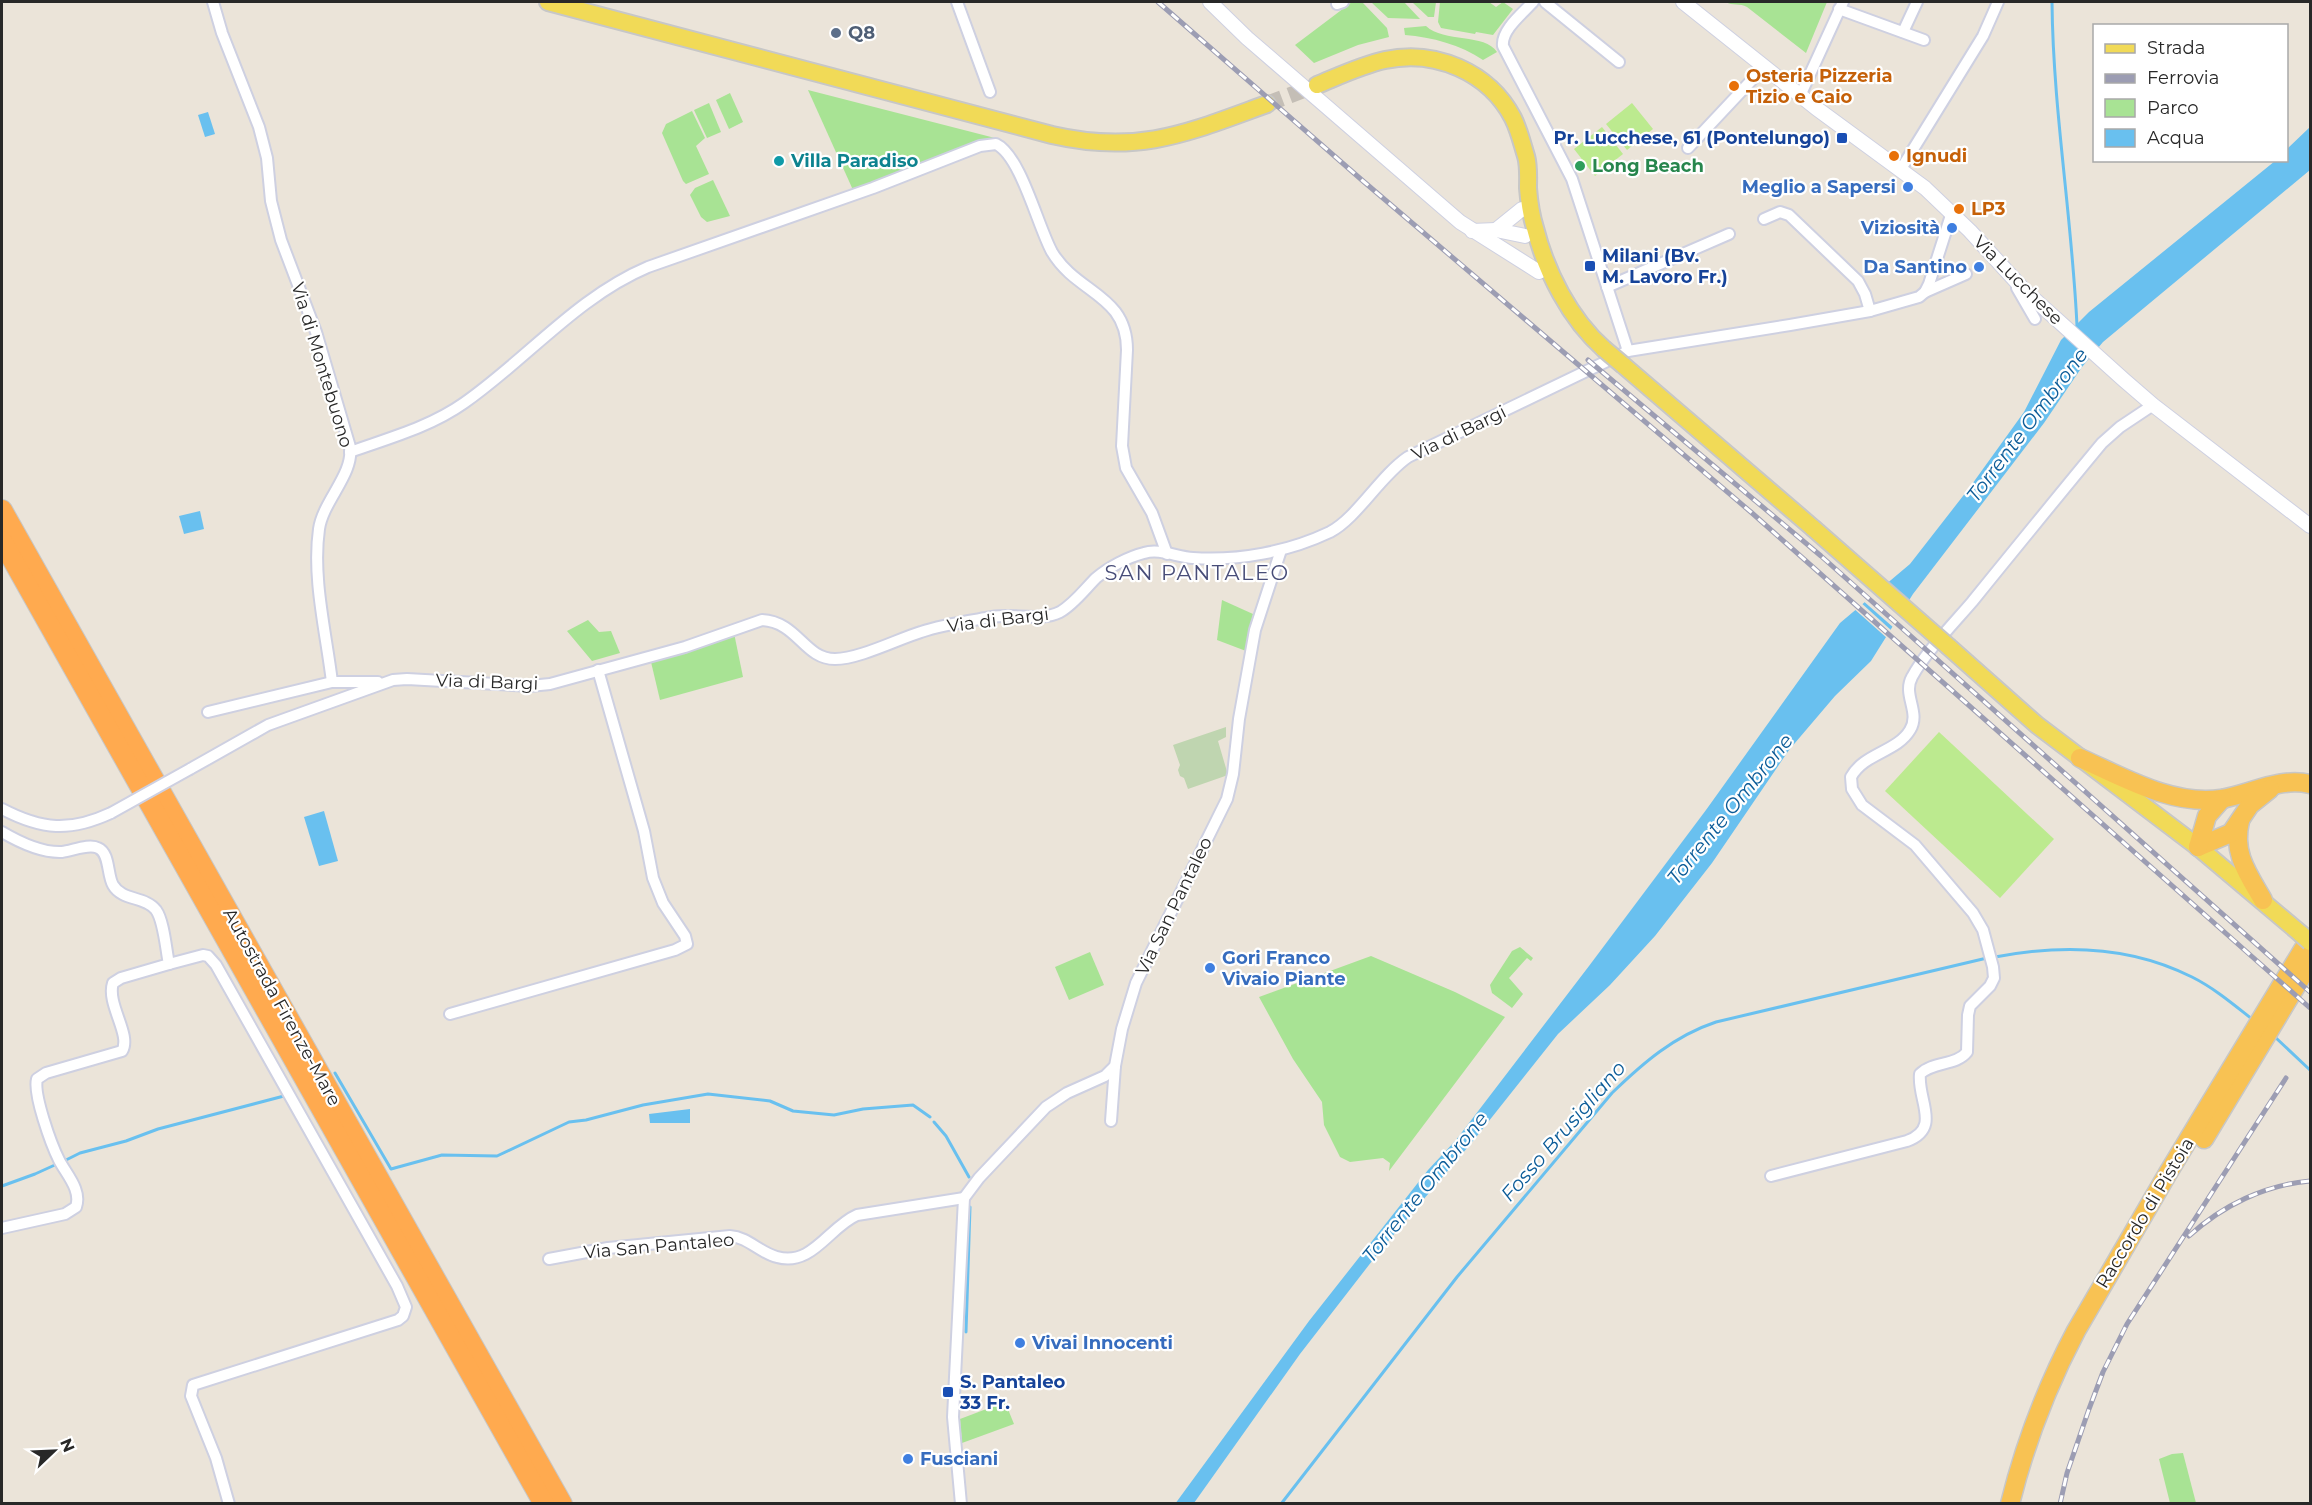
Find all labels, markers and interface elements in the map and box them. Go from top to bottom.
place label: Q8 [848,22,875,44]
legend [2093,24,2288,162]
marker: Q8 [829,26,843,40]
text: Strada [2147,37,2205,59]
place label: Osteria Pizzeria Tizio e Caio [1746,65,1893,108]
text: Ferrovia [2147,67,2219,89]
marker: Osteria Pizzeria Tizio e Caio [1727,79,1741,93]
text: Parco [2147,97,2199,119]
place label: Pr. Lucchese, 61 (Pontelungo) [1554,127,1830,149]
text: Acqua [2147,127,2205,149]
marker: Pr. Lucchese, 61 (Pontelungo) [1835,131,1849,145]
place label: Ignudi [1906,145,1967,167]
marker: Ignudi [1887,149,1901,163]
place label: Villa Paradiso [790,150,918,172]
marker: Villa Paradiso [772,154,786,168]
place label: Long Beach [1592,155,1704,177]
marker: Long Beach [1573,159,1587,173]
place label: Meglio a Sapersi [1742,176,1896,198]
marker: Meglio a Sapersi [1901,180,1915,194]
place label: LP3 [1971,198,2006,220]
marker: LP3 [1952,202,1966,216]
place label: Viziosità [1860,217,1940,239]
marker: Viziosità [1945,221,1959,235]
street label: Via Lucchese [1969,231,2067,329]
place label: Milani (Bv. M. Lavoro Fr.) [1602,245,1728,288]
place label: Da Santino [1863,256,1967,278]
marker: Milani (Bv. M. Lavoro Fr.) [1583,259,1597,273]
marker: Da Santino [1972,260,1986,274]
street label: Via di Montebuono [286,280,358,450]
water label: Torrente Ombrone [1961,343,2093,507]
street label: Via di Bargi [1408,401,1510,465]
district label: SAN PANTALEO [1104,560,1290,585]
street label: Via di Bargi [946,603,1050,637]
street label: Via di Bargi [435,669,539,695]
water label: Torrente Ombrone [1662,729,1798,889]
street label: Via San Pantaleo [1131,833,1217,979]
street label: Autostrada Firenze-Mare [218,904,346,1110]
place label: Gori Franco Vivaio Piante [1221,947,1346,990]
marker: Gori Franco Vivaio Piante [1203,961,1217,975]
water label: Fosso Brusigliano [1496,1056,1630,1206]
water label: Torrente Ombrone [1357,1107,1493,1267]
street label: Raccordo di Pistoia [2091,1134,2199,1292]
street label: Via San Pantaleo [583,1228,735,1264]
place label: Vivai Innocenti [1031,1332,1173,1354]
marker: Vivai Innocenti [1013,1336,1027,1350]
place label: S. Pantaleo 33 Fr. [959,1371,1065,1414]
marker: S. Pantaleo 33 Fr. [941,1385,955,1399]
north arrow [24,1421,84,1481]
text: N [56,1436,79,1455]
place label: Fusciani [920,1448,998,1470]
marker: Fusciani [901,1452,915,1466]

